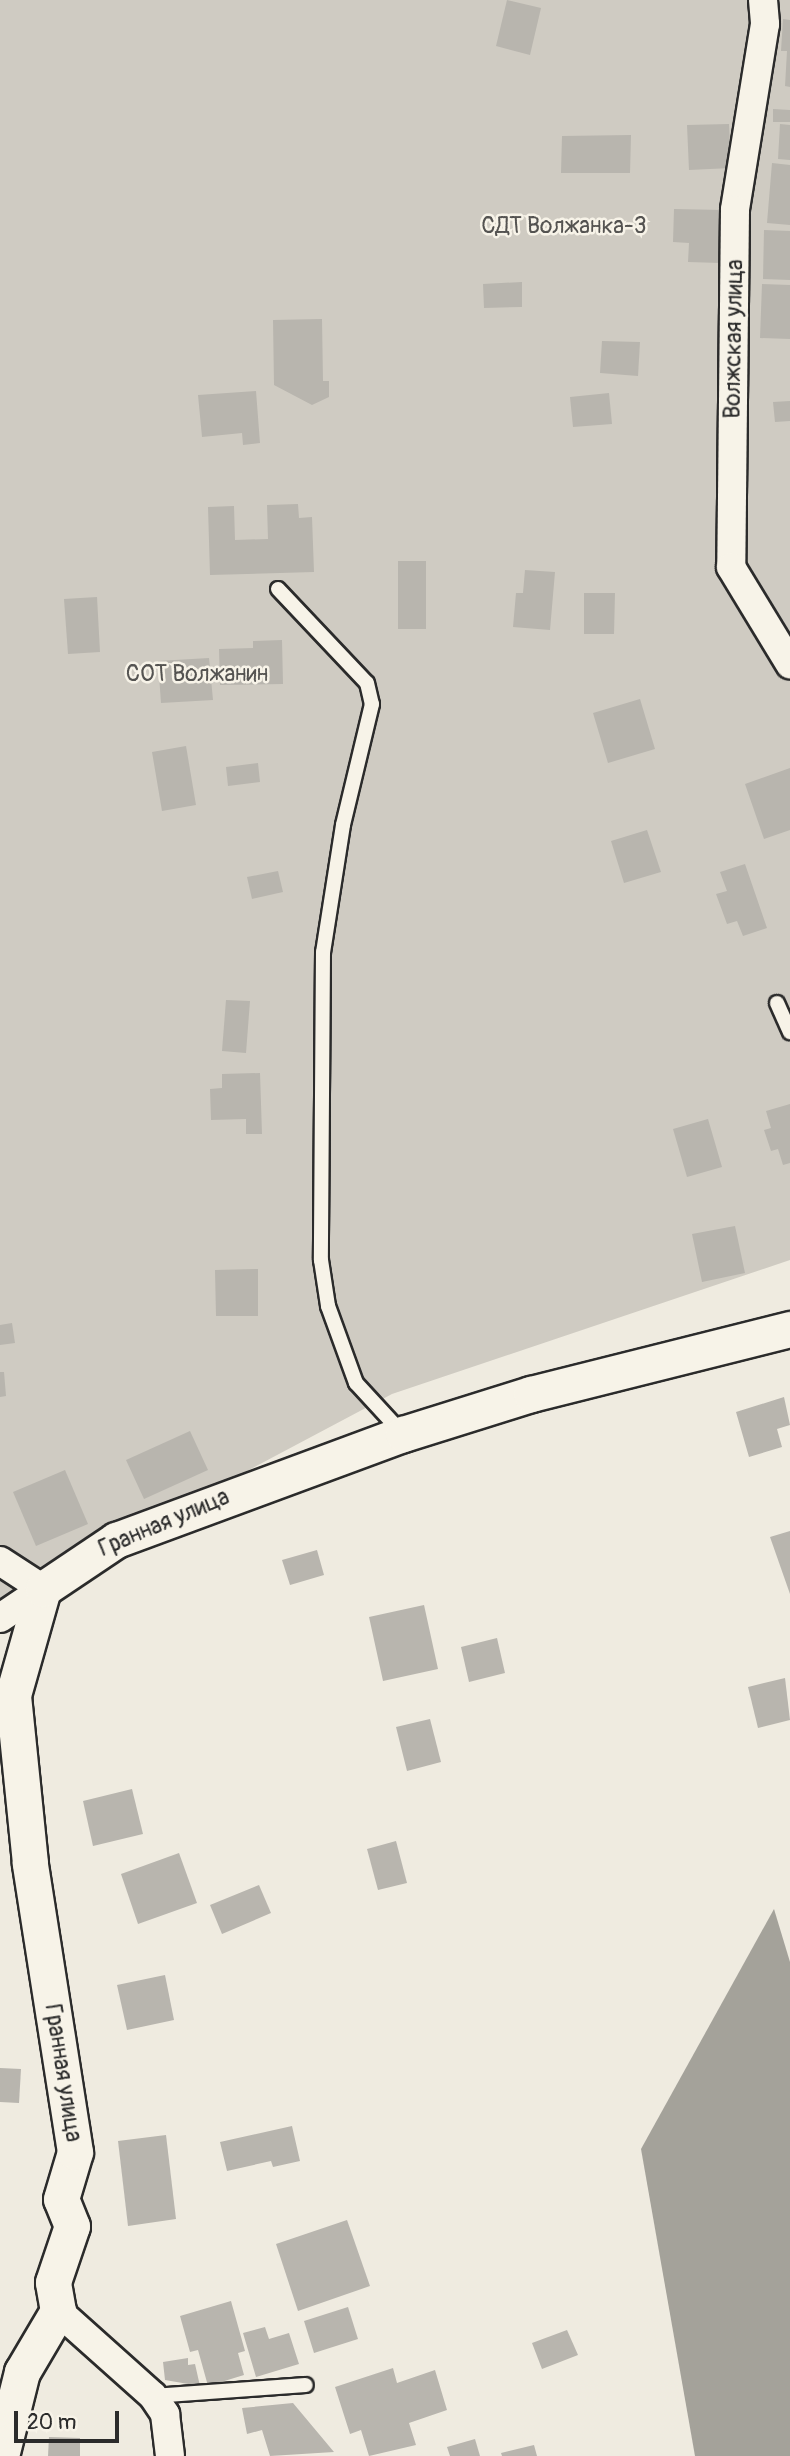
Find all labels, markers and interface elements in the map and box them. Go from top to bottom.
park label: СДТ Волжанка-3 [481,212,647,240]
street label: Волжская улица [719,259,749,419]
park label: СОТ Волжанин [126,660,268,688]
street label: Гранная улица [95,1483,233,1563]
street label: Гранная улица [38,2002,88,2144]
scale bar [18,2396,122,2440]
text: 20 m [27,2409,76,2436]

